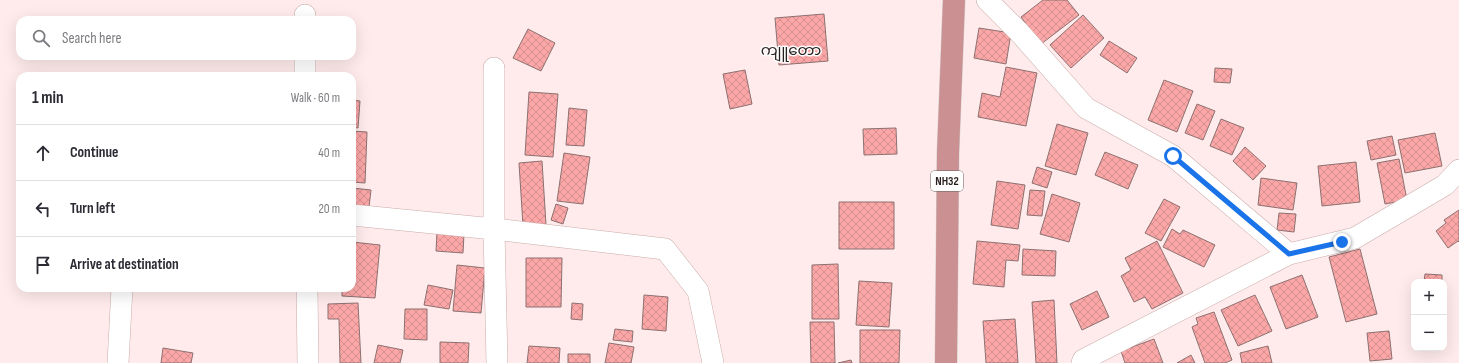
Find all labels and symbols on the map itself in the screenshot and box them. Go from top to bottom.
district label: ကျူတော [761,41,821,62]
route start [1164,147,1182,165]
road number: NH32 [931,171,963,191]
route end [1333,233,1351,251]

